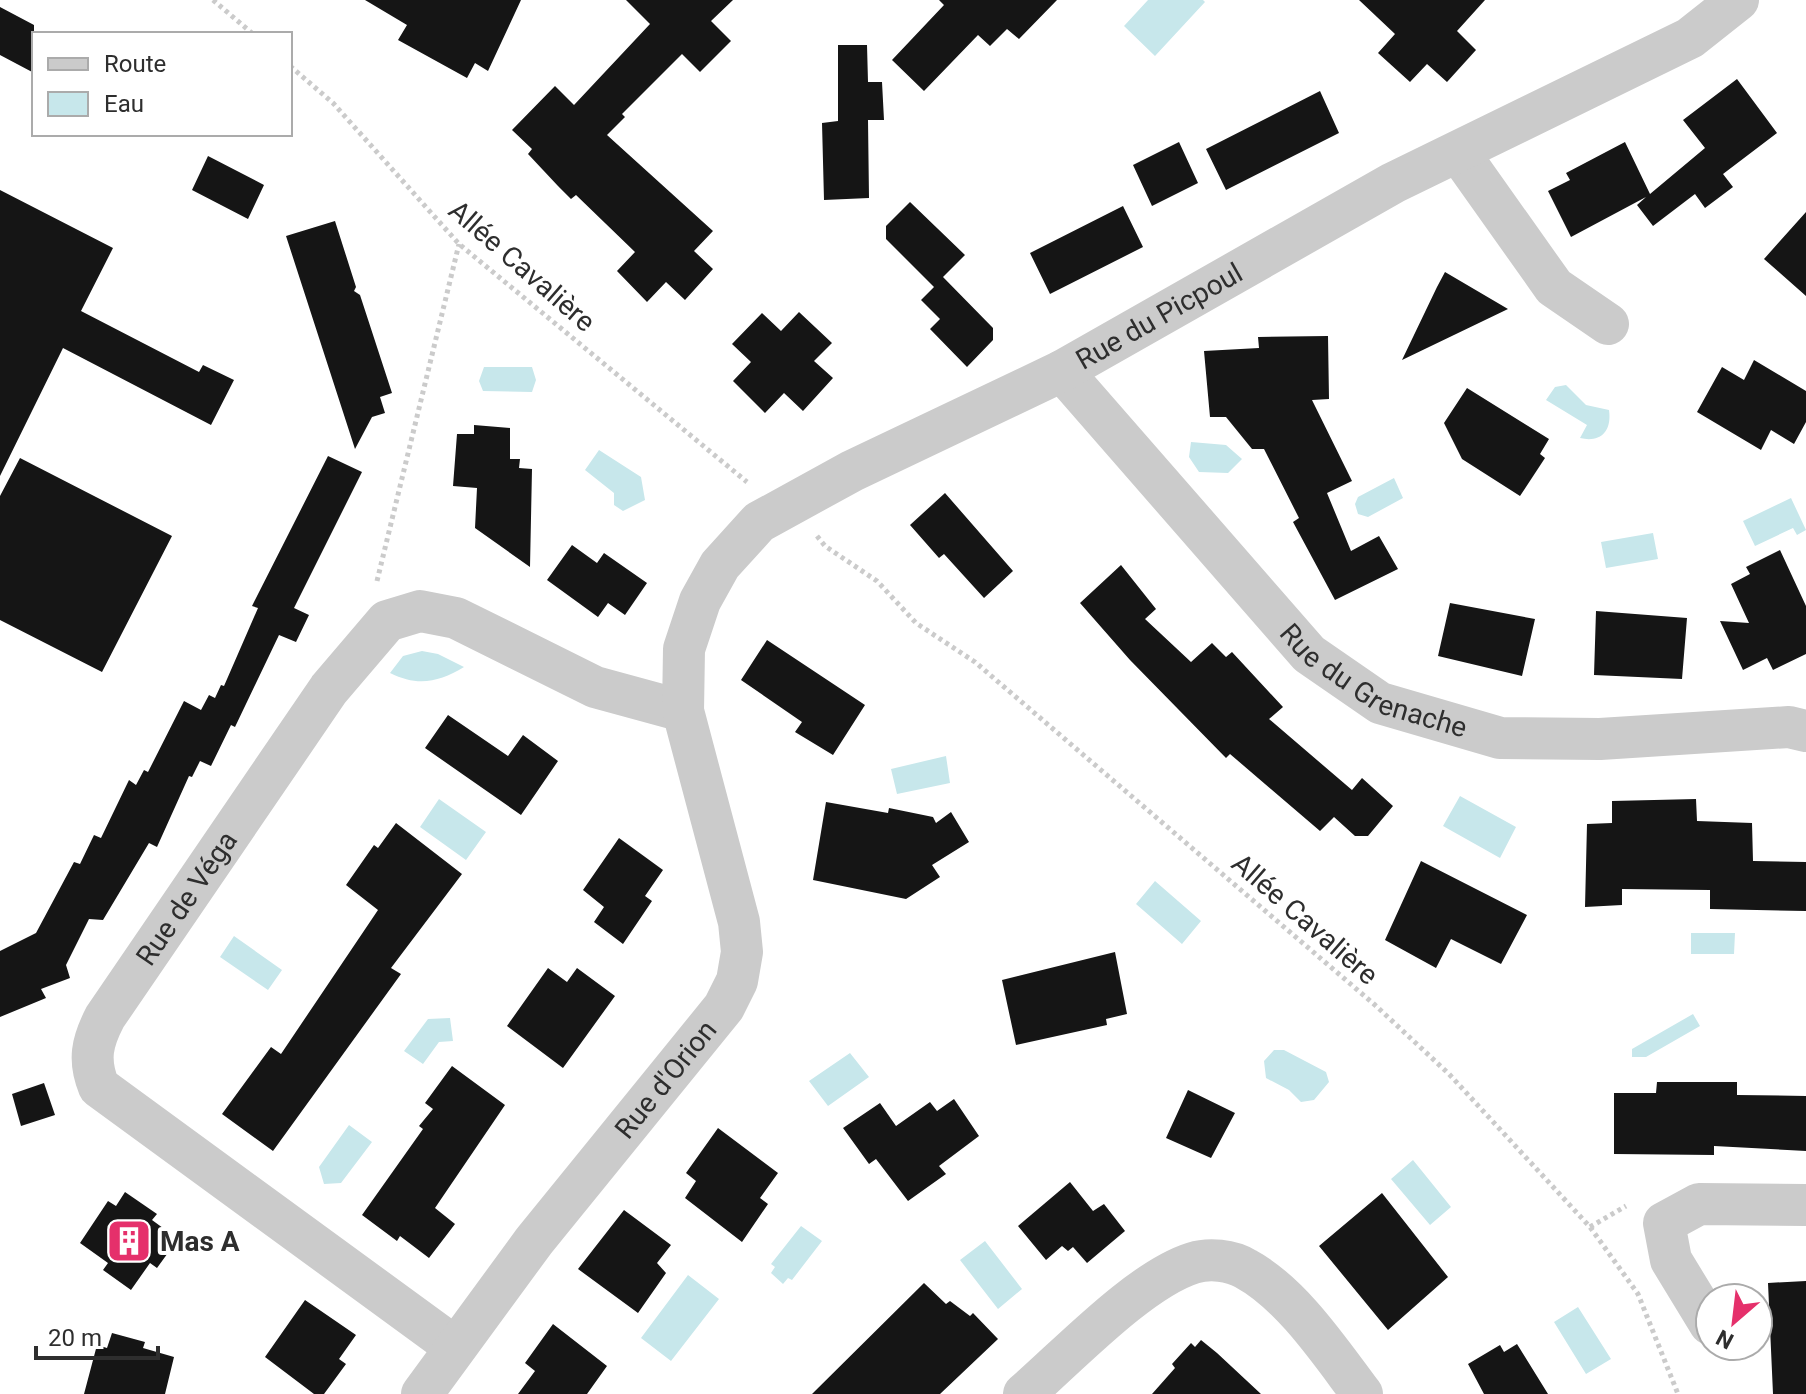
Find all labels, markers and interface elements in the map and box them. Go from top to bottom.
legend [32,32,292,136]
text: Route [104,50,166,78]
text: Eau [104,90,144,118]
street label: Allée Cavalière [442,194,602,338]
street label: Rue du Picpoul [1070,256,1248,376]
street label: Rue du Grenache [1273,616,1471,744]
street label: Rue de Véga [129,825,244,971]
street label: Allée Cavalière [1225,847,1385,991]
street label: Rue d'Orion [608,1014,723,1145]
building icon: Mas A [105,1217,153,1265]
place label: Mas A [160,1225,240,1258]
north arrow [1694,1282,1774,1362]
scale bar [36,1310,158,1360]
text: 20 m [48,1324,102,1352]
text: N [1712,1325,1738,1354]

